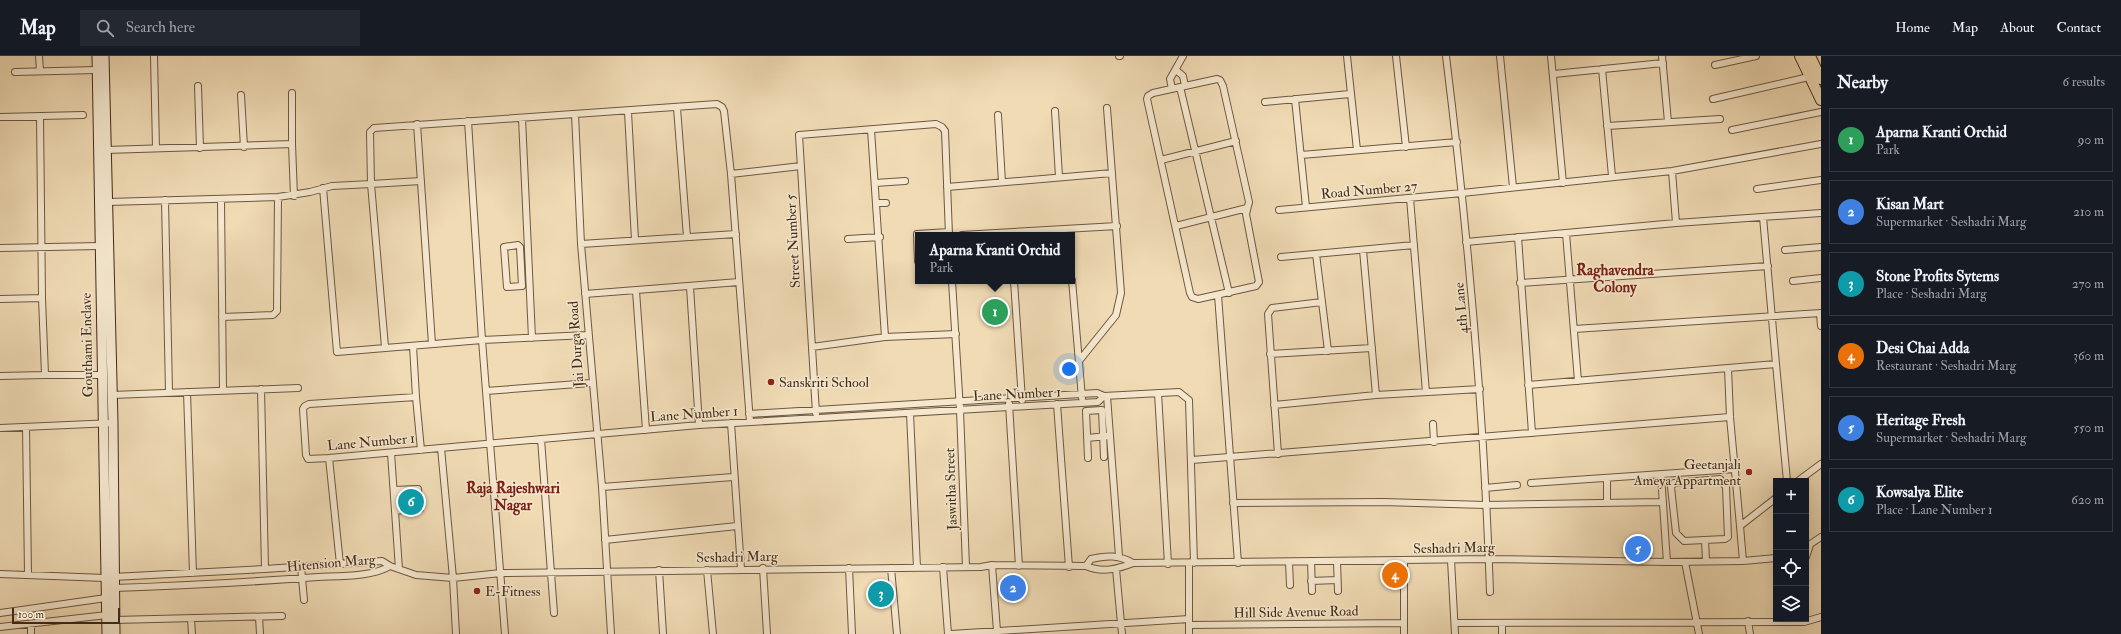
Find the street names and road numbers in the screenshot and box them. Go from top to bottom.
street label: Road Number 27 [1320,177,1419,203]
street label: Street Number 5 [782,193,804,288]
street label: 4th Lane [1450,282,1472,334]
street label: Gouthami Enclave [78,292,96,397]
street label: Jai Durga Road [564,300,588,389]
street label: Lane Number 1 [973,383,1061,405]
street label: Lane Number 1 [649,402,739,426]
street label: Lane Number 1 [326,430,416,454]
street label: Jaswitha Street [941,447,961,532]
street label: Seshadri Marg [1413,539,1496,557]
street label: Seshadri Marg [696,548,779,566]
street label: Hitension Marg [286,551,377,575]
street label: Hill Side Avenue Road [1233,602,1359,622]

